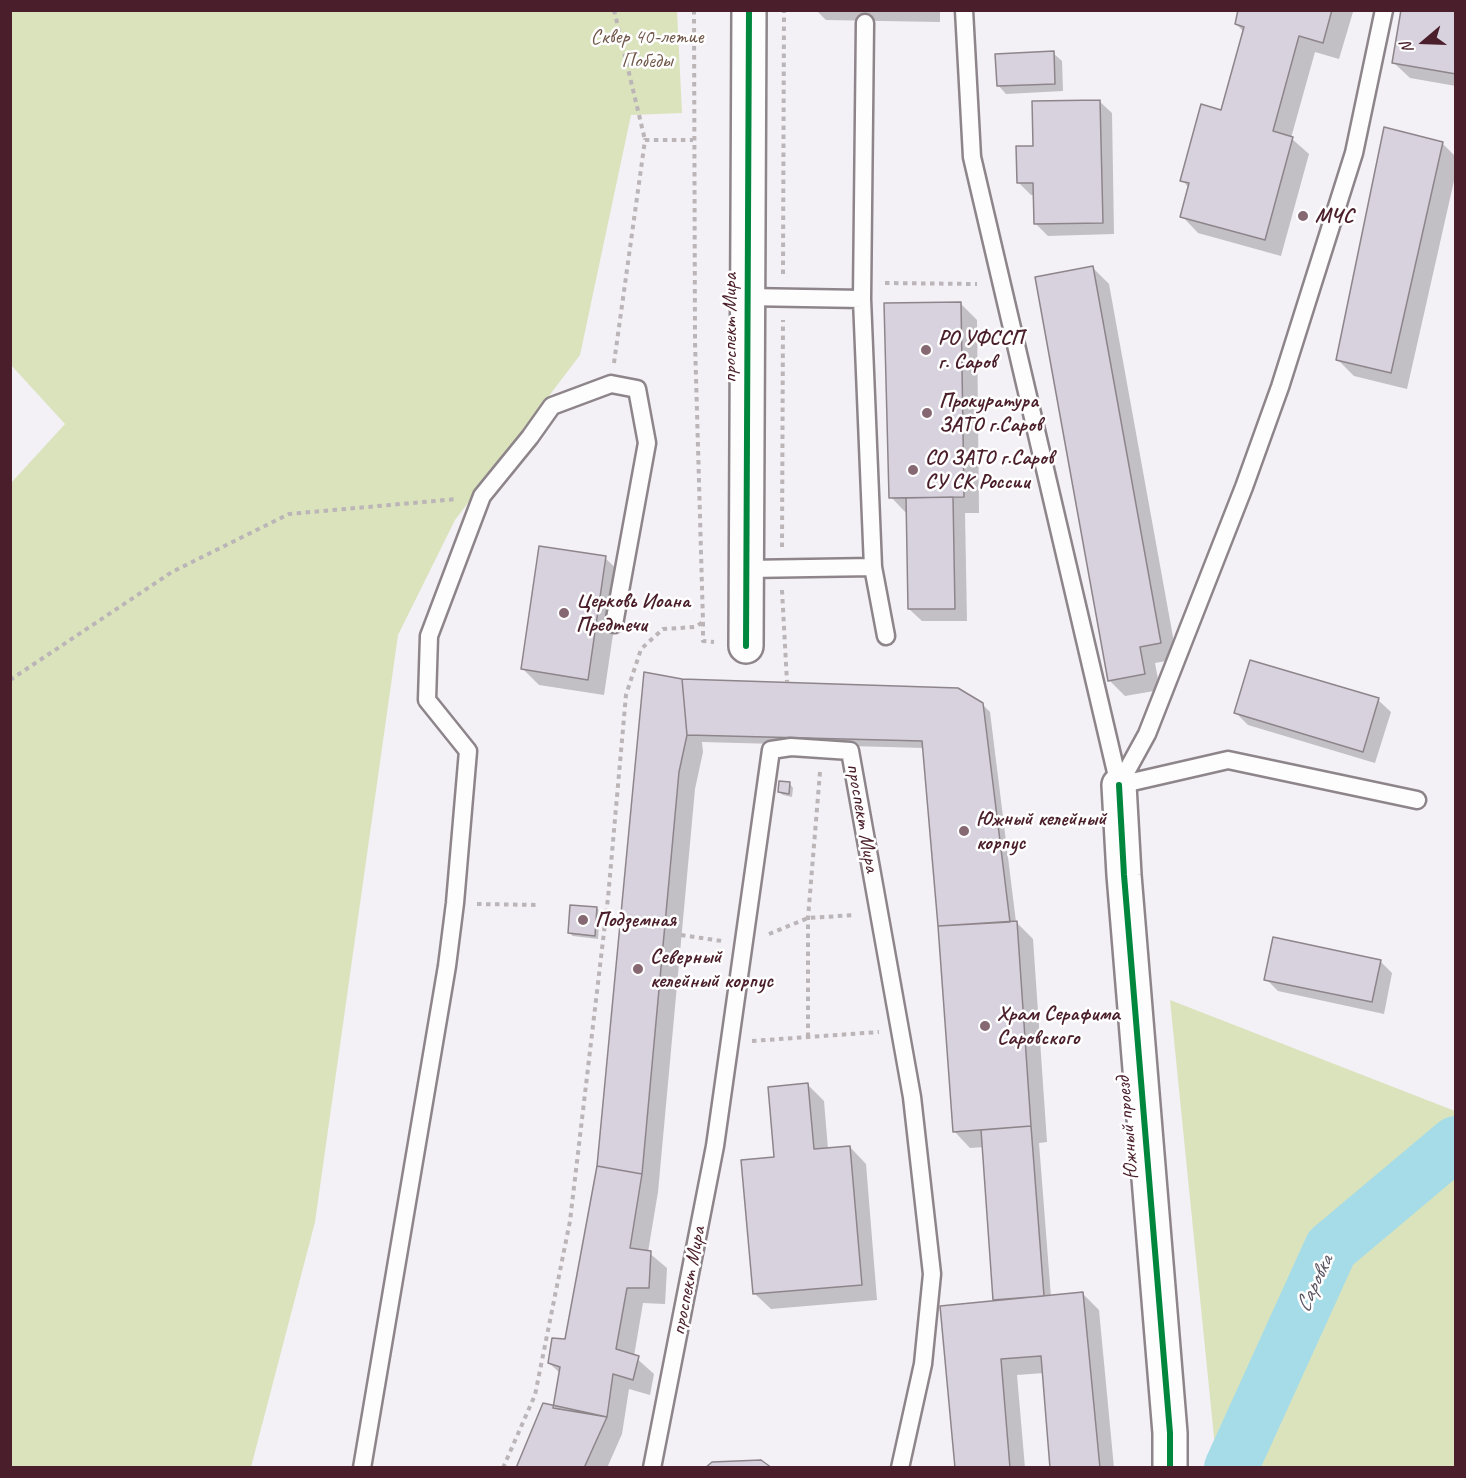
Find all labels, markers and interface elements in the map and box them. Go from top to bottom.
north arrow [1394,12,1454,72]
park label: Сквер 40-летие Победы [591,24,703,74]
text: N [1396,40,1418,56]
place label: МЧС [1315,203,1354,229]
marker: МЧС [1296,209,1310,223]
street label: проспект Мира [717,273,743,383]
place label: РО УФССП г. Саров [938,325,1023,375]
marker: РО УФССП г. Саров [919,343,933,357]
place label: Прокуратура ЗАТО г.Саров [939,388,1042,438]
marker: Прокуратура ЗАТО г.Саров [920,406,934,420]
place label: СО ЗАТО г.Саров СУ СК России [925,445,1054,495]
marker: СО ЗАТО г.Саров СУ СК России [906,463,920,477]
place label: Церковь Иоана Предтечи [576,588,690,638]
marker: Церковь Иоана Предтечи [557,606,571,620]
street label: проспект Мира [840,762,884,874]
place label: Южный келейный корпус [976,806,1106,856]
marker: Южный келейный корпус [957,824,971,838]
place label: Подземная [595,907,676,933]
marker: Подземная [576,913,590,927]
place label: Северный келейный корпус [650,944,773,994]
marker: Северный келейный корпус [631,962,645,976]
place label: Храм Серафима Саровского [997,1001,1120,1051]
marker: Храм Серафима Саровского [978,1019,992,1033]
street label: Южный проезд [1111,1075,1145,1181]
street label: проспект Мира [666,1225,712,1337]
water label: Саровка [1290,1251,1340,1317]

